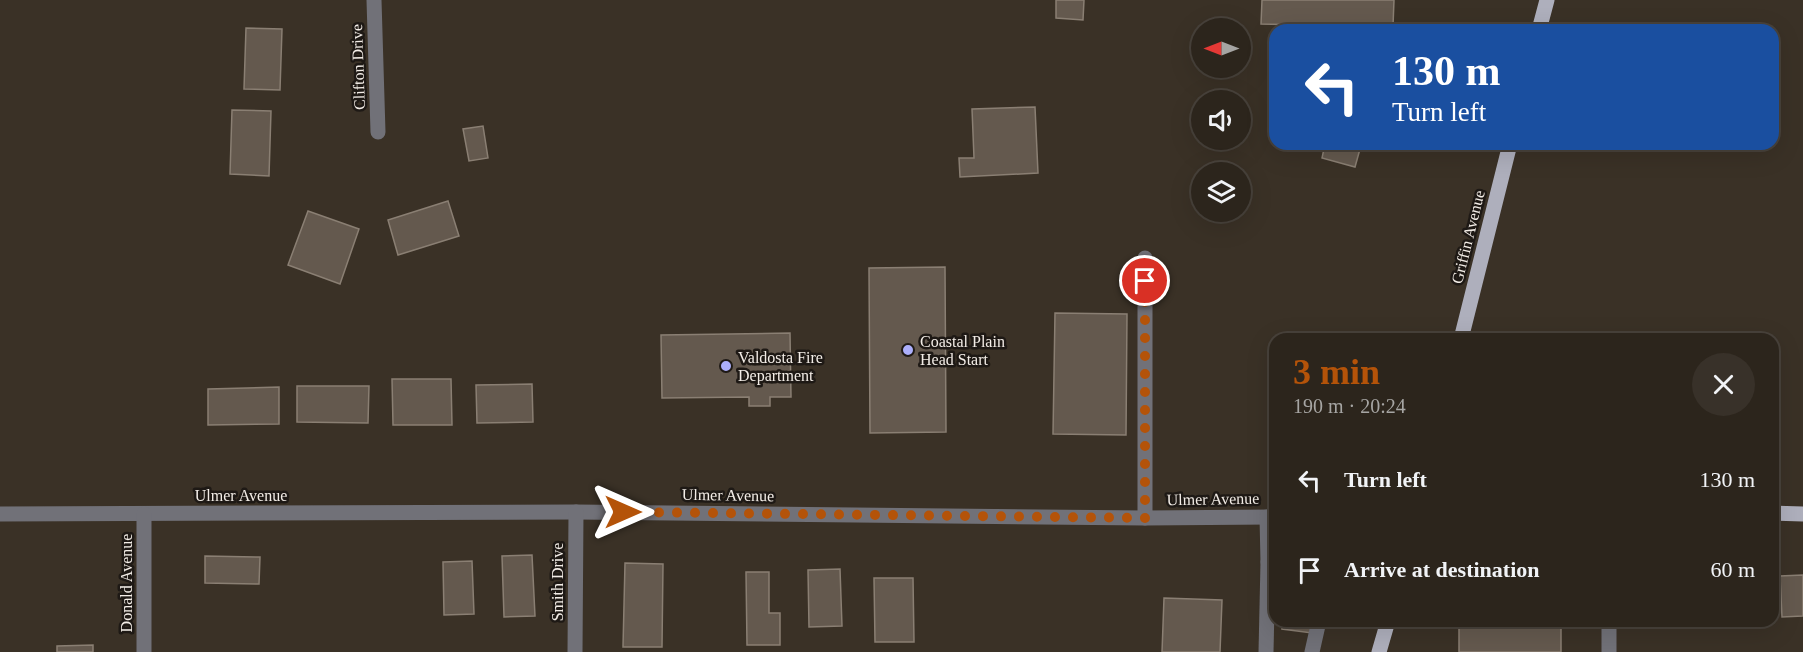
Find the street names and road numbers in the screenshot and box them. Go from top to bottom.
street label: Clifton Drive [348,24,368,110]
street label: Griffin Avenue [1448,188,1488,286]
street label: Ulmer Avenue [682,486,774,504]
street label: Ulmer Avenue [195,487,287,504]
street label: Ulmer Avenue [1167,490,1259,508]
street label: Donald Avenue [118,534,135,632]
street label: Smith Drive [549,543,566,621]

